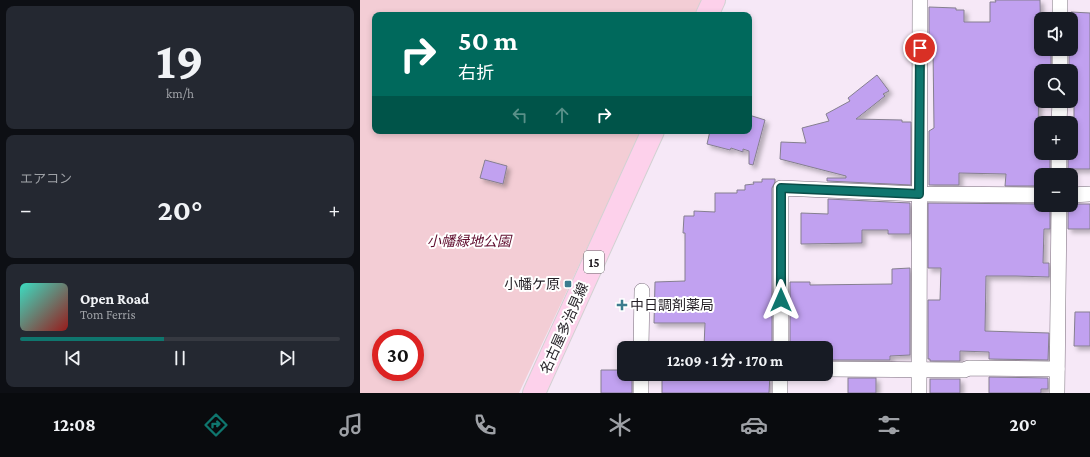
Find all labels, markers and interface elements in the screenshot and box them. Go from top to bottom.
map controls [1034,12,1078,212]
button: sound [1034,12,1078,56]
text: 50 m [458,25,518,56]
icon: right [392,28,444,80]
text: 19 [156,31,204,89]
pin [903,31,937,65]
icon: arrive [909,37,931,59]
text: 右折 [458,63,494,83]
button: search [1034,64,1078,108]
text: km/h [166,86,194,101]
icon: left [509,104,531,126]
icon: ahead [551,104,573,126]
icon: right [593,104,615,126]
button: + [1034,116,1078,160]
button: − [1034,168,1078,212]
text: エアコン [20,171,72,186]
text: 20° [157,193,203,226]
text: − [20,197,32,222]
text: + [328,197,340,222]
park label: 小幡緑地公園 [427,233,513,249]
road number: 15 [584,251,604,273]
place label: 小幡ケ原 [504,276,560,292]
marker: 小幡ケ原 [563,279,573,289]
position arrow [760,279,802,321]
street label: 名古屋多治見線 [537,280,591,376]
text: Open Road [80,291,149,307]
place label: 中日調剤薬局 [630,297,714,313]
marker: 中日調剤薬局 [617,300,627,310]
text: Tom Ferris [80,307,135,322]
speed limit sign: 30 [372,329,424,381]
icon: previous [62,347,84,369]
icon: pause [169,347,191,369]
icon: next [276,347,298,369]
text: 12:09 · 1 分 · 170 m [667,353,783,369]
icon: directions [202,411,230,439]
icon: music [337,411,365,439]
icon: phone [471,411,499,439]
icon: climate [606,411,634,439]
icon: car [740,411,768,439]
icon: filters [875,411,903,439]
text: 12:08 [53,415,96,435]
text: 20° [1010,415,1037,435]

